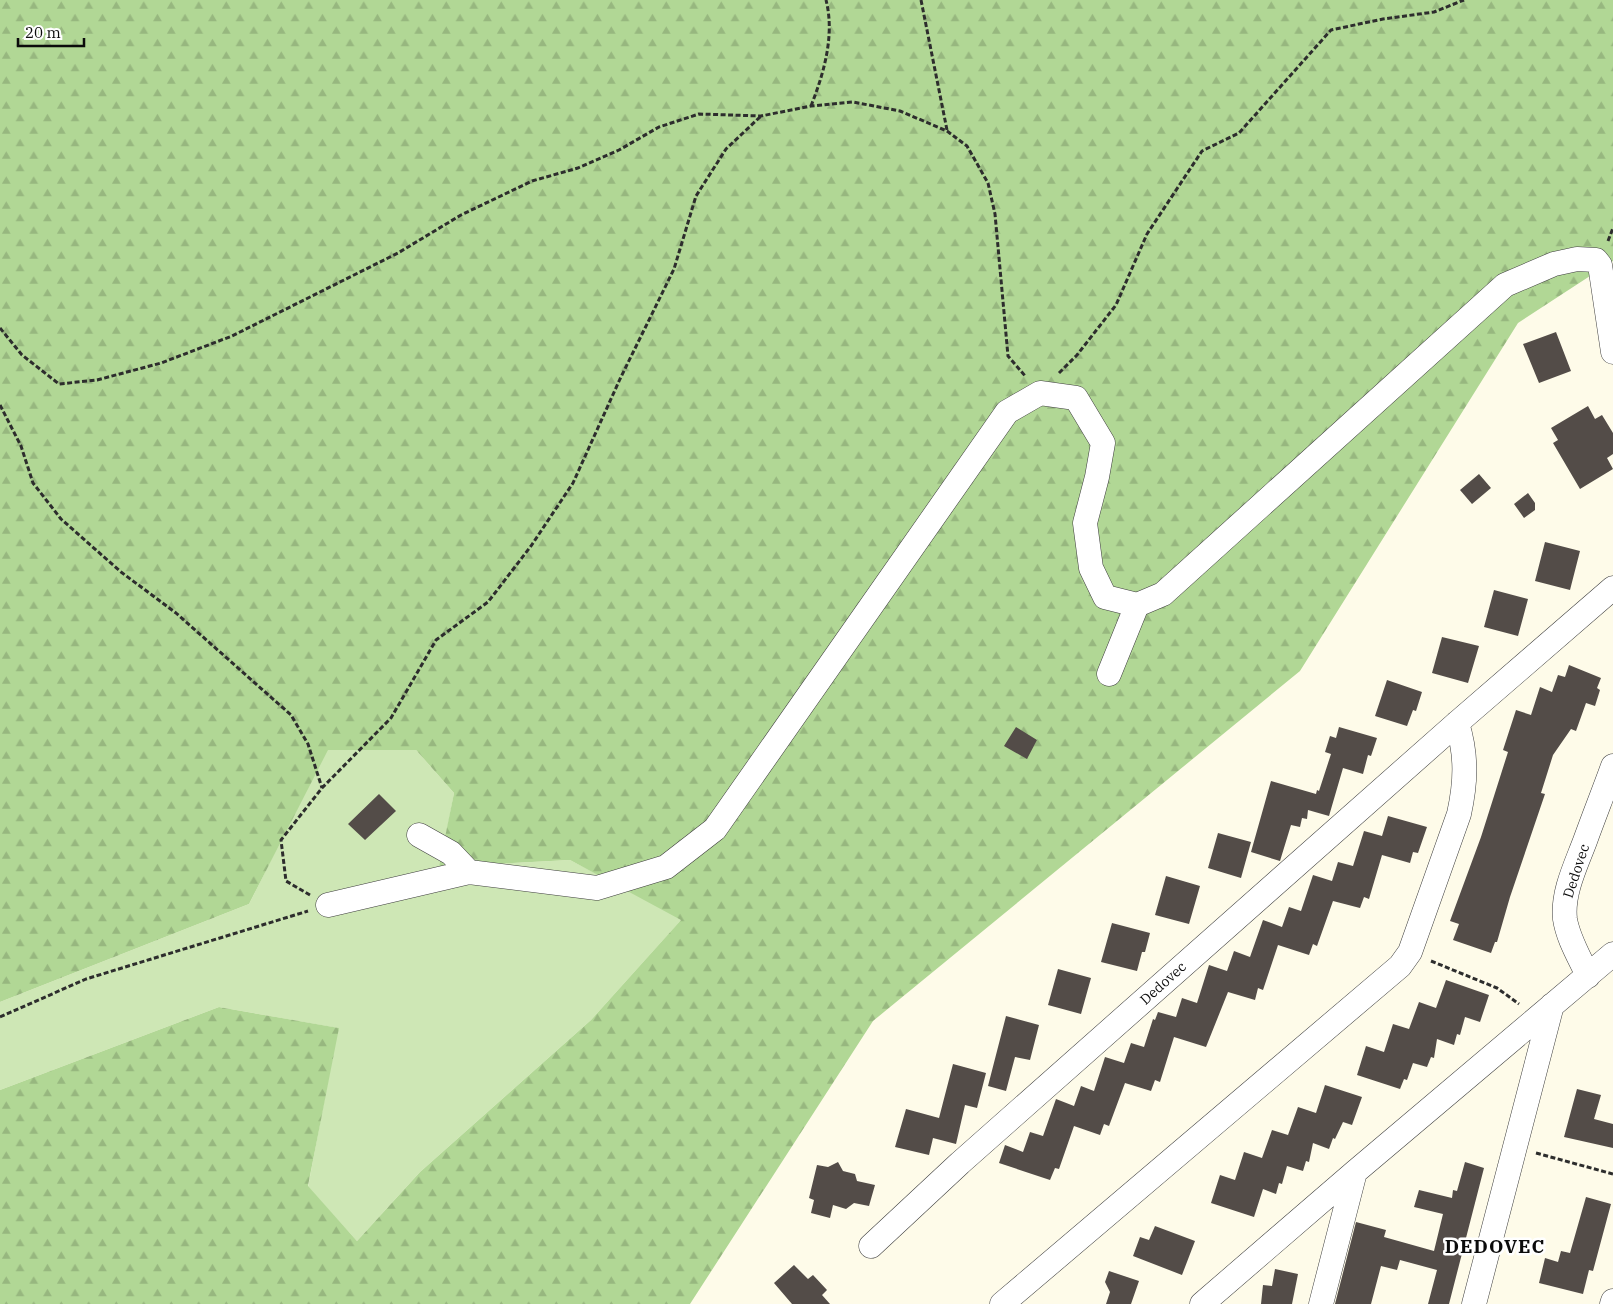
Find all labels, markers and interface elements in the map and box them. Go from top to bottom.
scale bar [18,15,84,47]
text: 20 m [25,23,61,42]
street label: Dedovec [1559,842,1593,900]
street label: Dedovec [1136,958,1190,1008]
district label: DEDOVEC [1445,1234,1545,1258]

